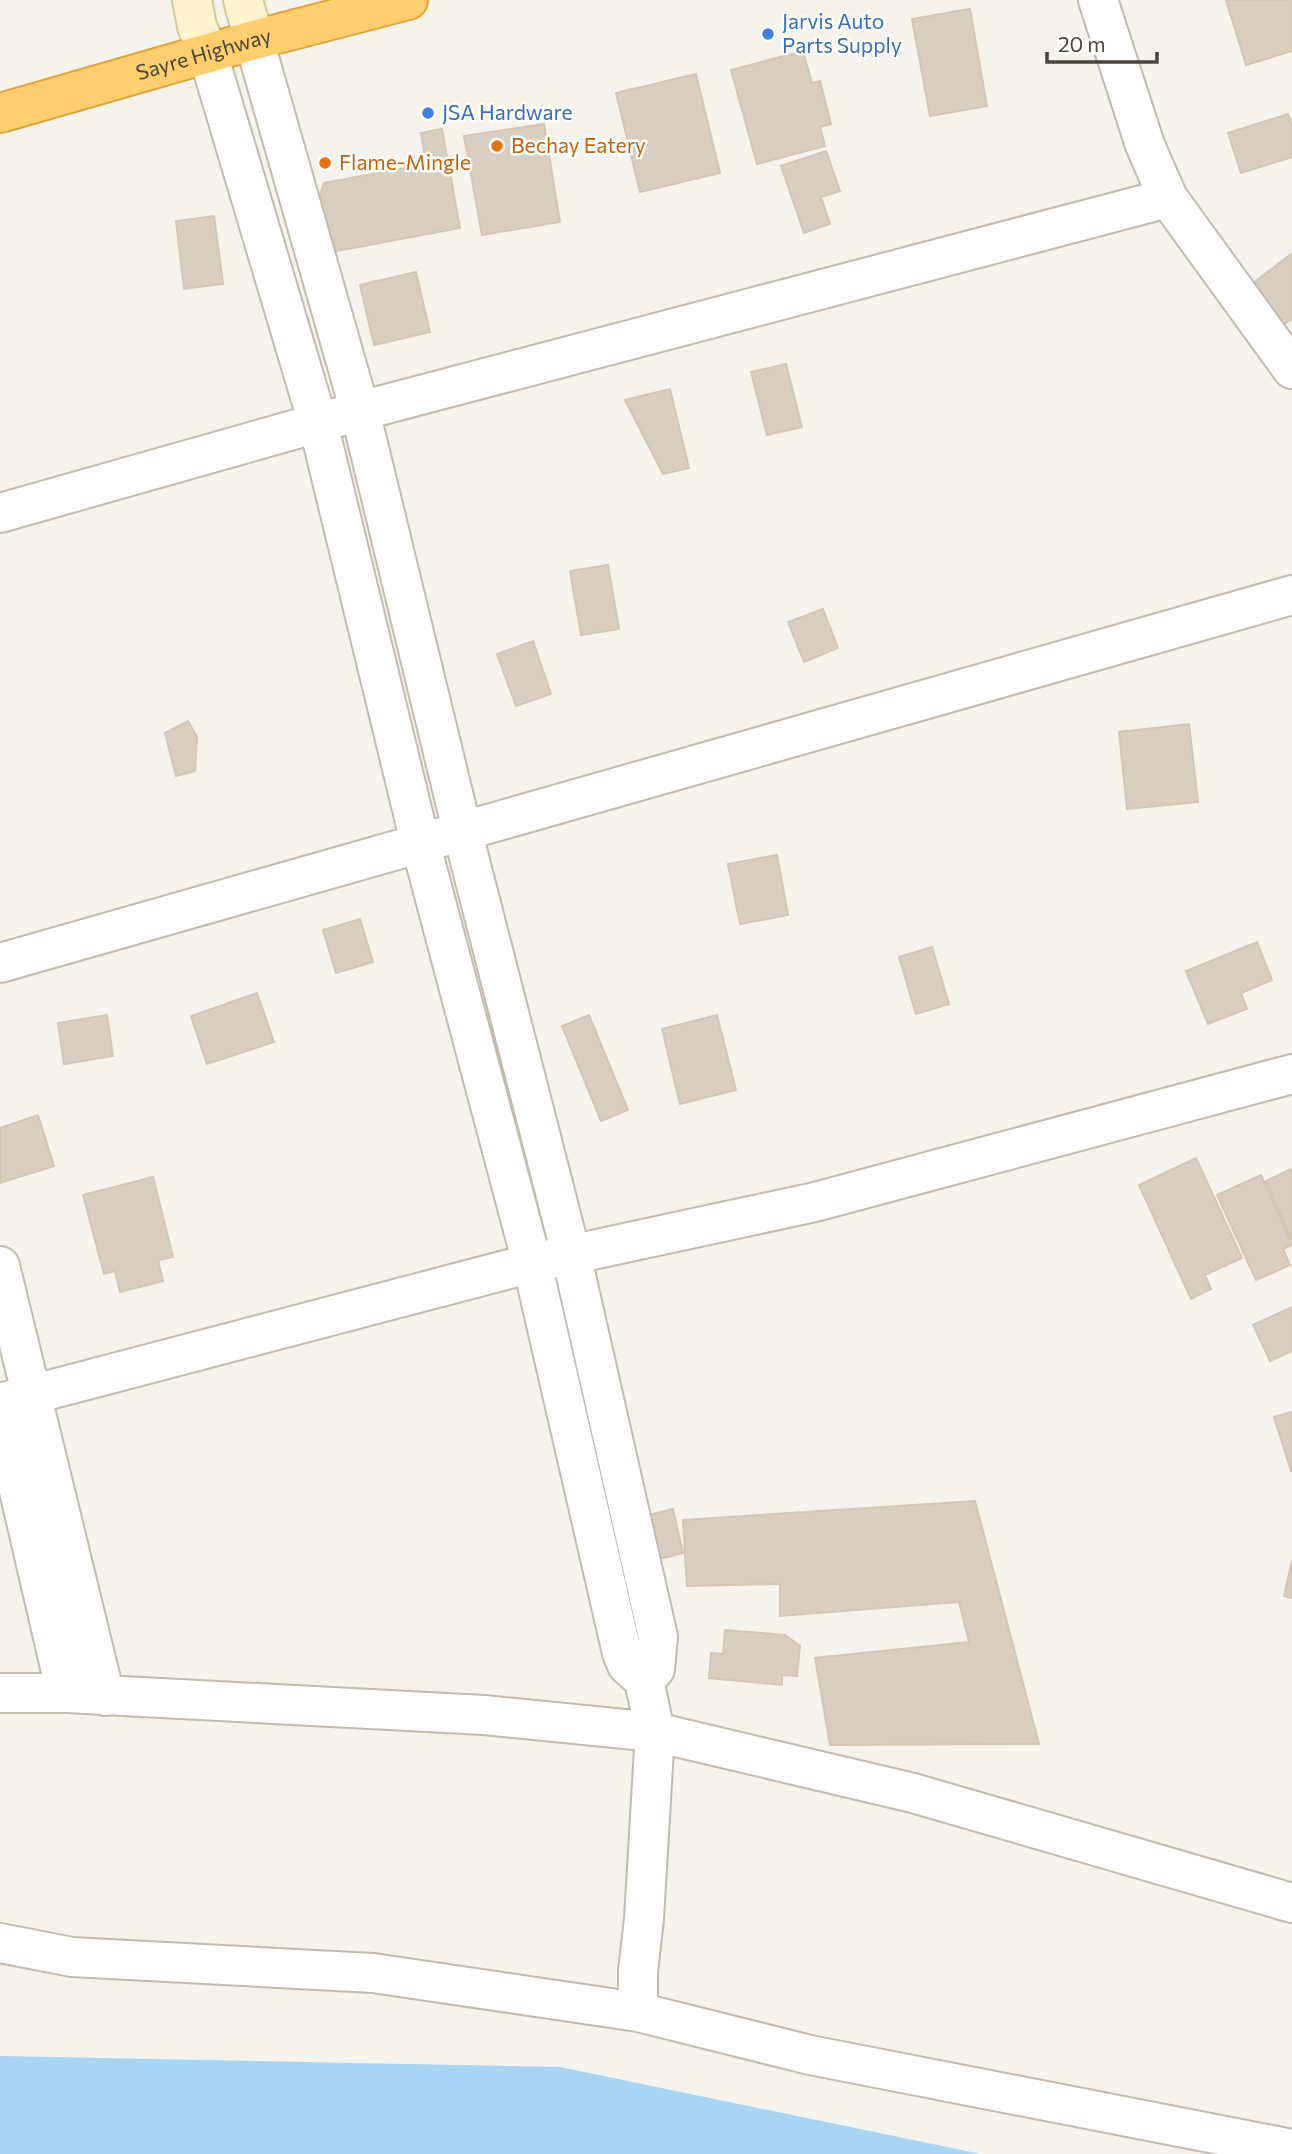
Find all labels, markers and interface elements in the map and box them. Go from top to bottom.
place label: Jarvis Auto Parts Supply [782,8,902,57]
scale bar [1047,21,1157,65]
street label: Sayre Highway [133,22,274,84]
marker: Jarvis Auto Parts Supply [760,26,776,42]
text: 20 m [1058,31,1106,56]
place label: JSA Hardware [442,99,573,124]
marker: JSA Hardware [420,105,436,121]
place label: Bechay Eatery [511,132,646,157]
marker: Bechay Eatery [489,138,505,154]
place label: Flame-Mingle [339,149,471,174]
marker: Flame-Mingle [317,155,333,171]

